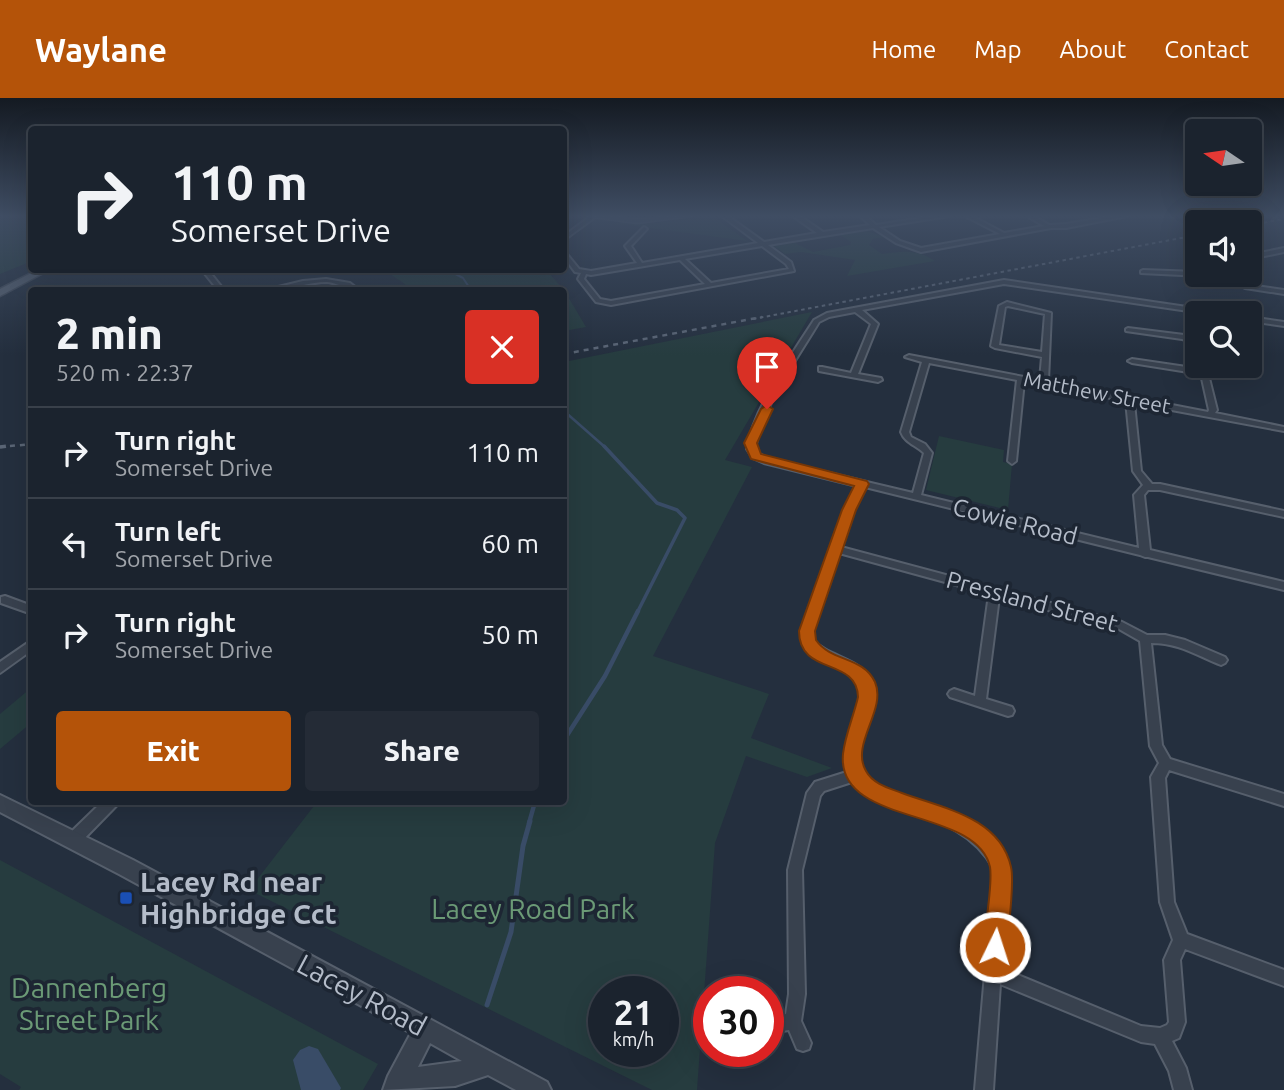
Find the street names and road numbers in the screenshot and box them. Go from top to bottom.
street label: Matthew Street [1022,366,1173,418]
street label: Cowie Road [950,493,1080,550]
street label: Pressland Street [943,566,1121,638]
street label: Lacey Road [292,948,432,1041]

